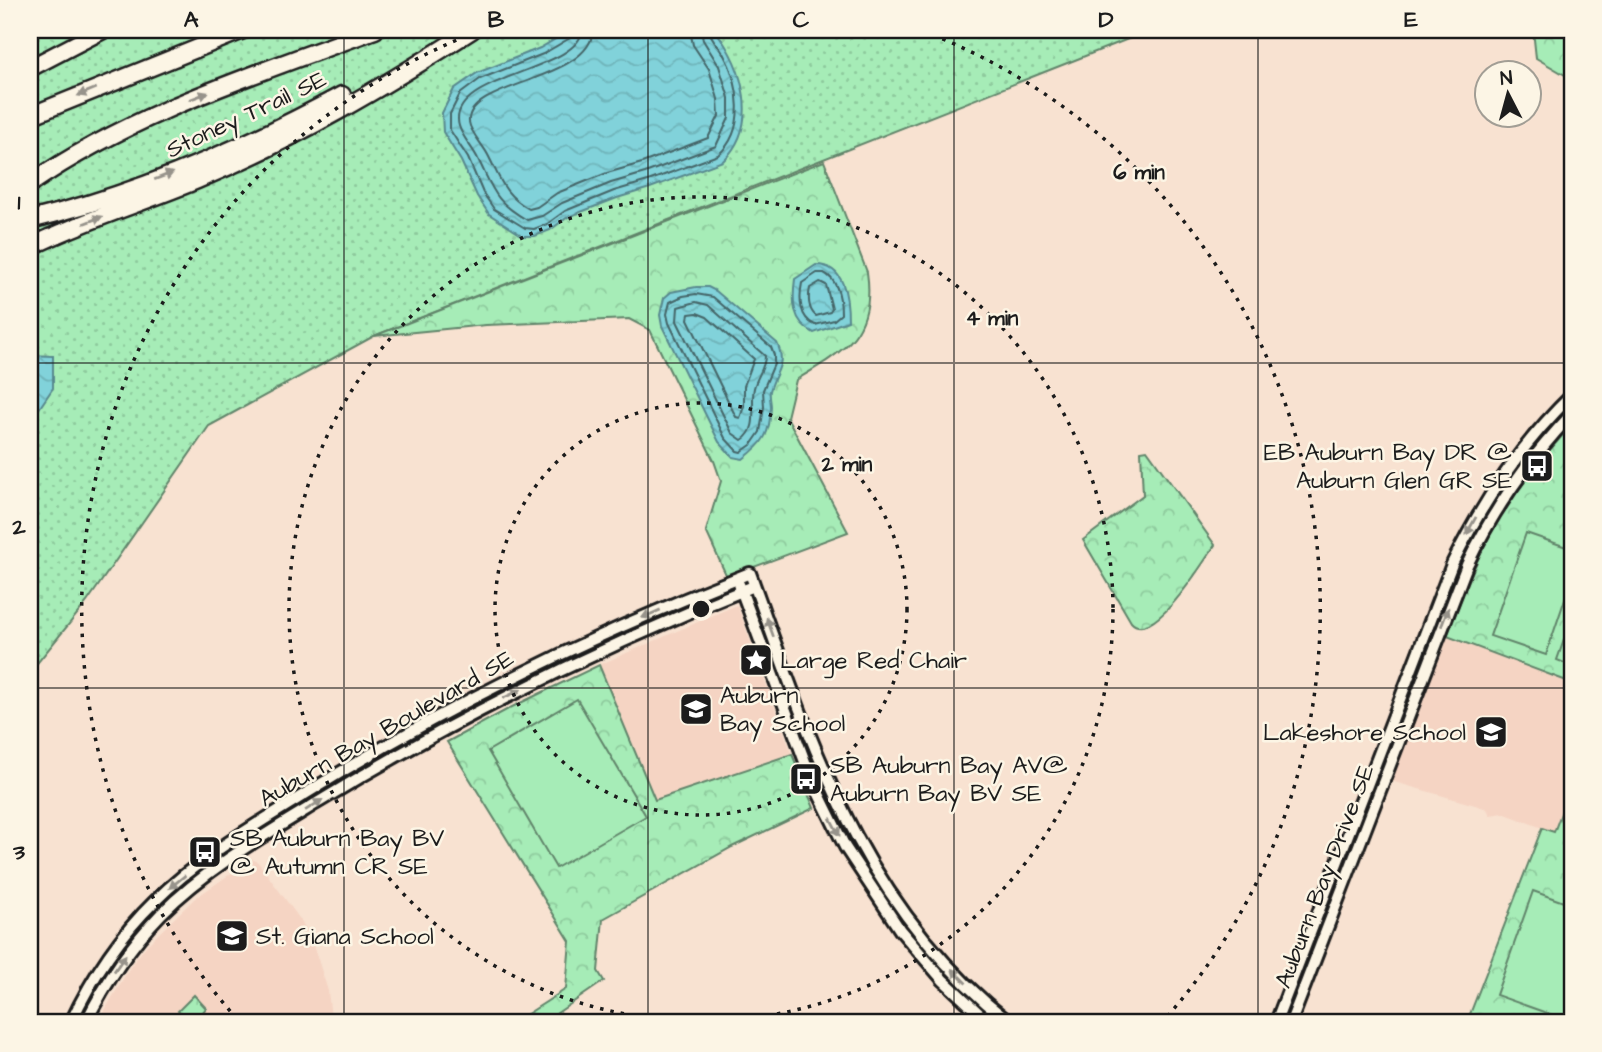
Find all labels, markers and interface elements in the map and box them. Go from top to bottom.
text: A [184,4,199,36]
text: B [488,4,505,36]
text: C [793,4,810,36]
text: D [1099,4,1114,36]
text: E [1404,4,1418,36]
north arrow [1472,60,1542,130]
street label: Stoney Trail SE [161,63,333,168]
text: N [1499,65,1514,93]
one-way arrow [77,86,98,97]
one-way arrow [188,91,209,102]
text: 6 min [1113,158,1165,187]
one-way arrow [154,171,175,182]
text: 1 [18,186,21,218]
one-way arrow [82,214,103,225]
text: 4 min [966,304,1019,333]
place label: EB Auburn Bay DR @ Auburn Glen GR SE [1264,436,1512,498]
bus stop icon: EB Auburn Bay DR @ Auburn Glen GR SE [1518,447,1556,485]
text: 2 min [821,450,873,479]
text: 2 [11,511,26,543]
one-way arrow [1465,517,1477,536]
centre of rings [689,597,713,621]
one-way arrow [1440,607,1451,628]
one-way arrow [640,608,661,619]
one-way arrow [764,617,775,638]
place icon: Large Red Chair [737,641,775,679]
street label: Auburn Bay Boulevard SE [253,642,521,817]
place label: Large Red Chair [780,644,967,679]
place label: Auburn Bay School [720,679,845,742]
one-way arrow [502,688,522,699]
school or university icon: Auburn Bay School [677,690,715,728]
school or university icon: Lakeshore School [1472,713,1510,751]
place label: Lakeshore School [1263,716,1466,750]
place label: SB Auburn Bay AV@ Auburn Bay BV SE [830,749,1068,812]
bus stop icon: SB Auburn Bay AV@ Auburn Bay BV SE [787,760,825,798]
street label: Auburn Bay Drive SE [1267,760,1384,994]
one-way arrow [304,799,323,812]
one-way arrow [829,817,840,837]
place label: SB Auburn Bay BV @ Autumn CR SE [230,822,444,884]
bus stop icon: SB Auburn Bay BV @ Autumn CR SE [186,833,224,871]
text: 3 [12,836,25,868]
one-way arrow [168,874,186,889]
school or university icon: St. Giana School [213,917,251,955]
place label: St. Giana School [256,920,434,954]
one-way arrow [113,954,127,972]
one-way arrow [951,968,967,985]

